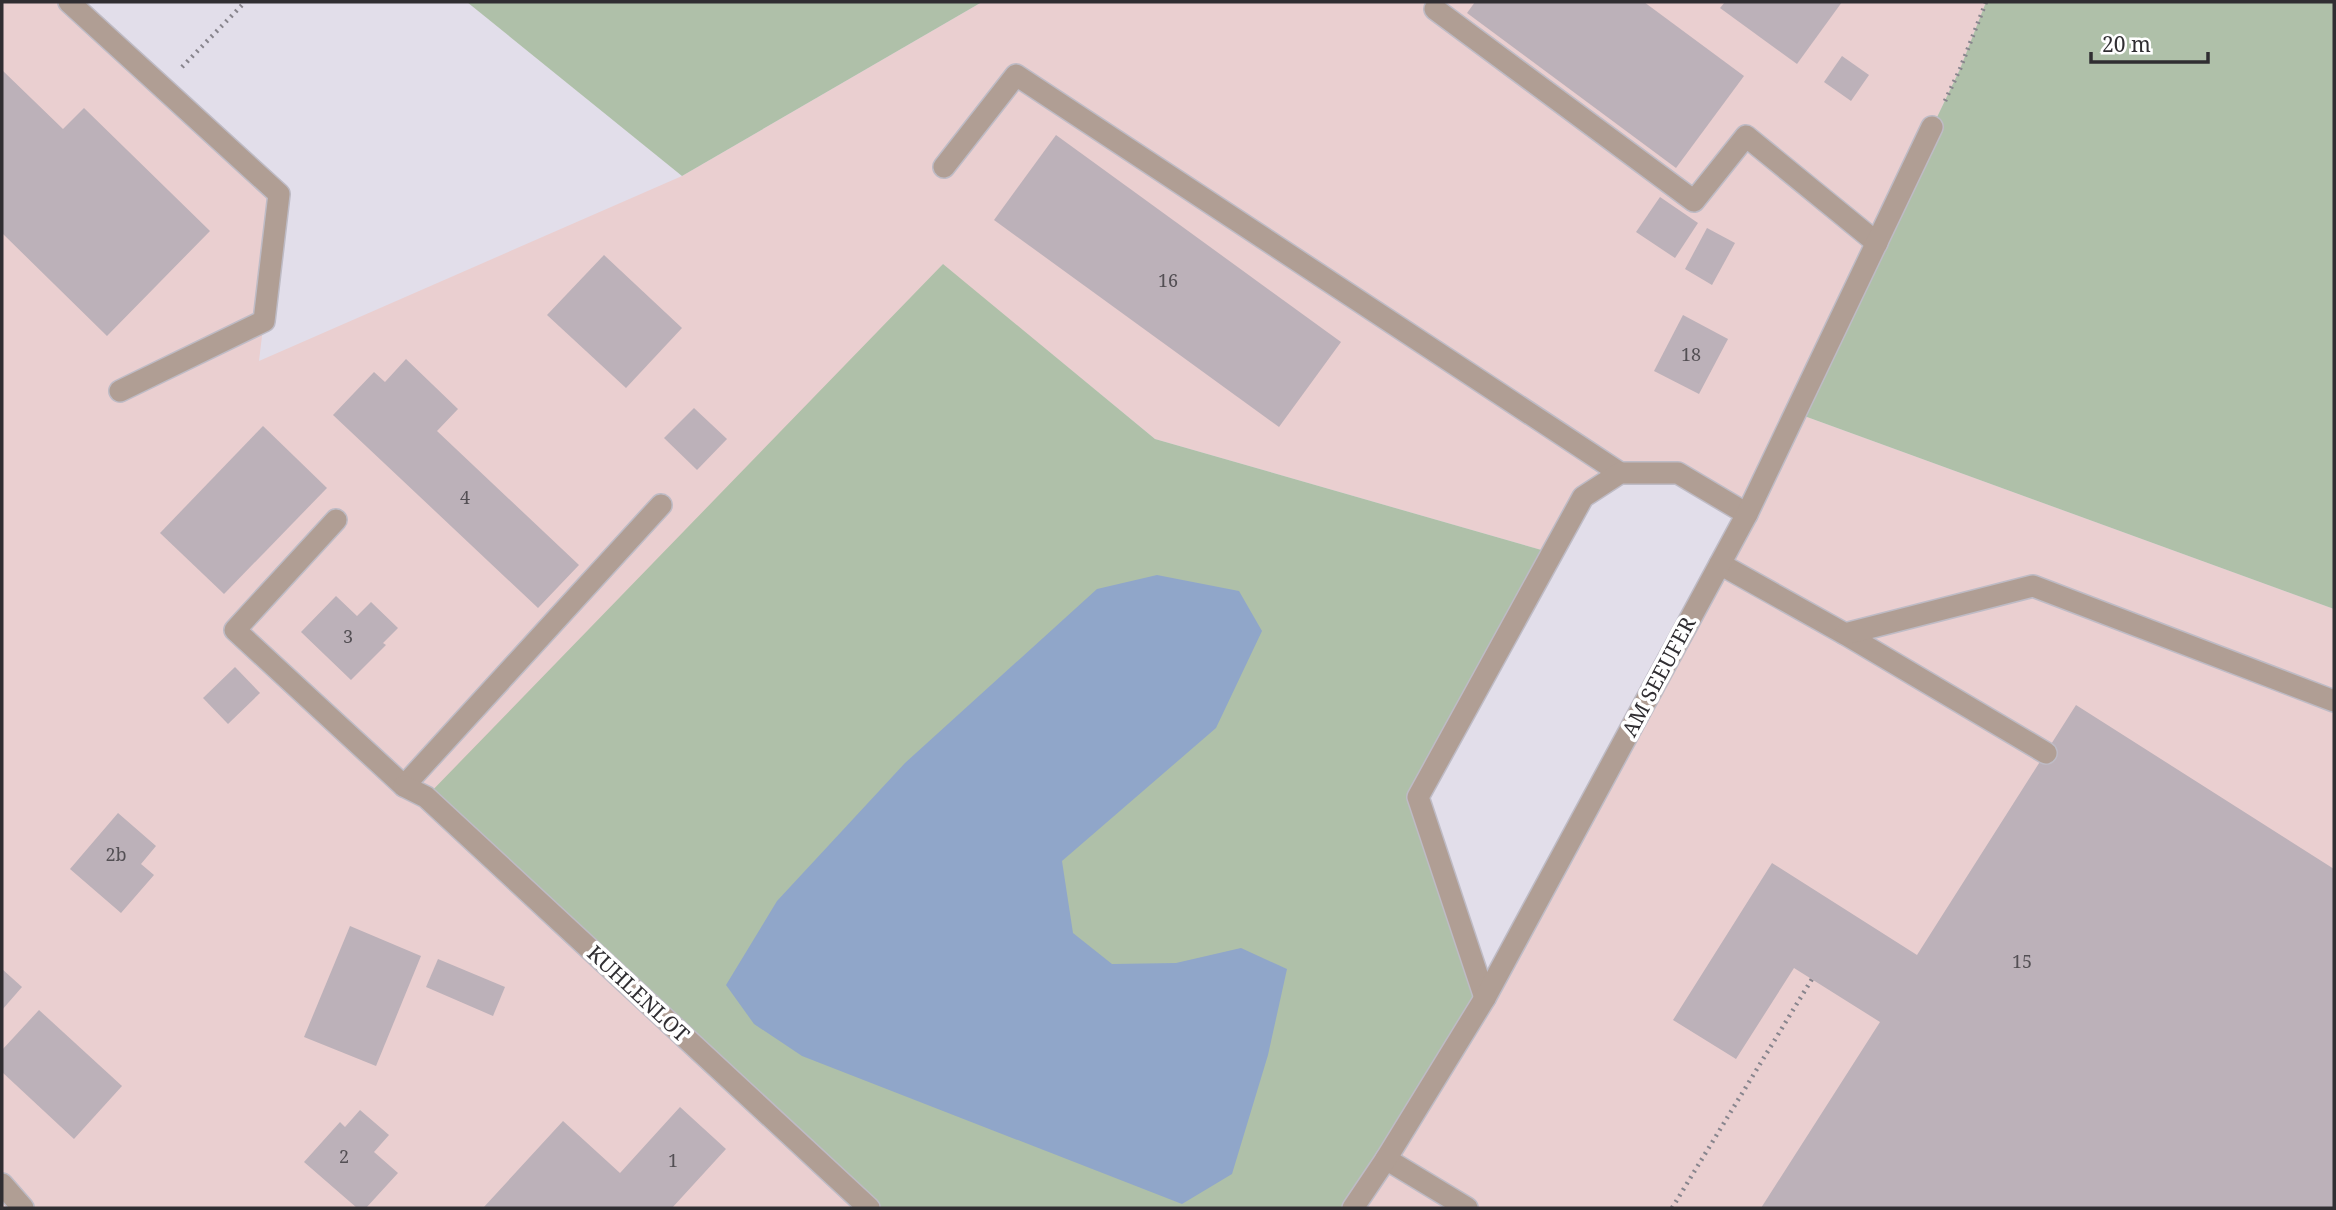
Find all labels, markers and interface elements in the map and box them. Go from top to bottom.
scale bar [2091,21,2208,65]
text: 20 m [2102,30,2151,58]
house number: 16 [1158,268,1178,292]
house number: 18 [1681,342,1701,366]
house number: 4 [460,485,470,509]
street label: AM SEEUFER [1615,612,1702,741]
house number: 3 [343,624,353,648]
house number: 2b [105,842,127,866]
street label: KUHLENLOT [582,939,696,1048]
house number: 15 [2012,949,2032,973]
house number: 2 [339,1144,349,1168]
house number: 1 [668,1148,678,1172]

